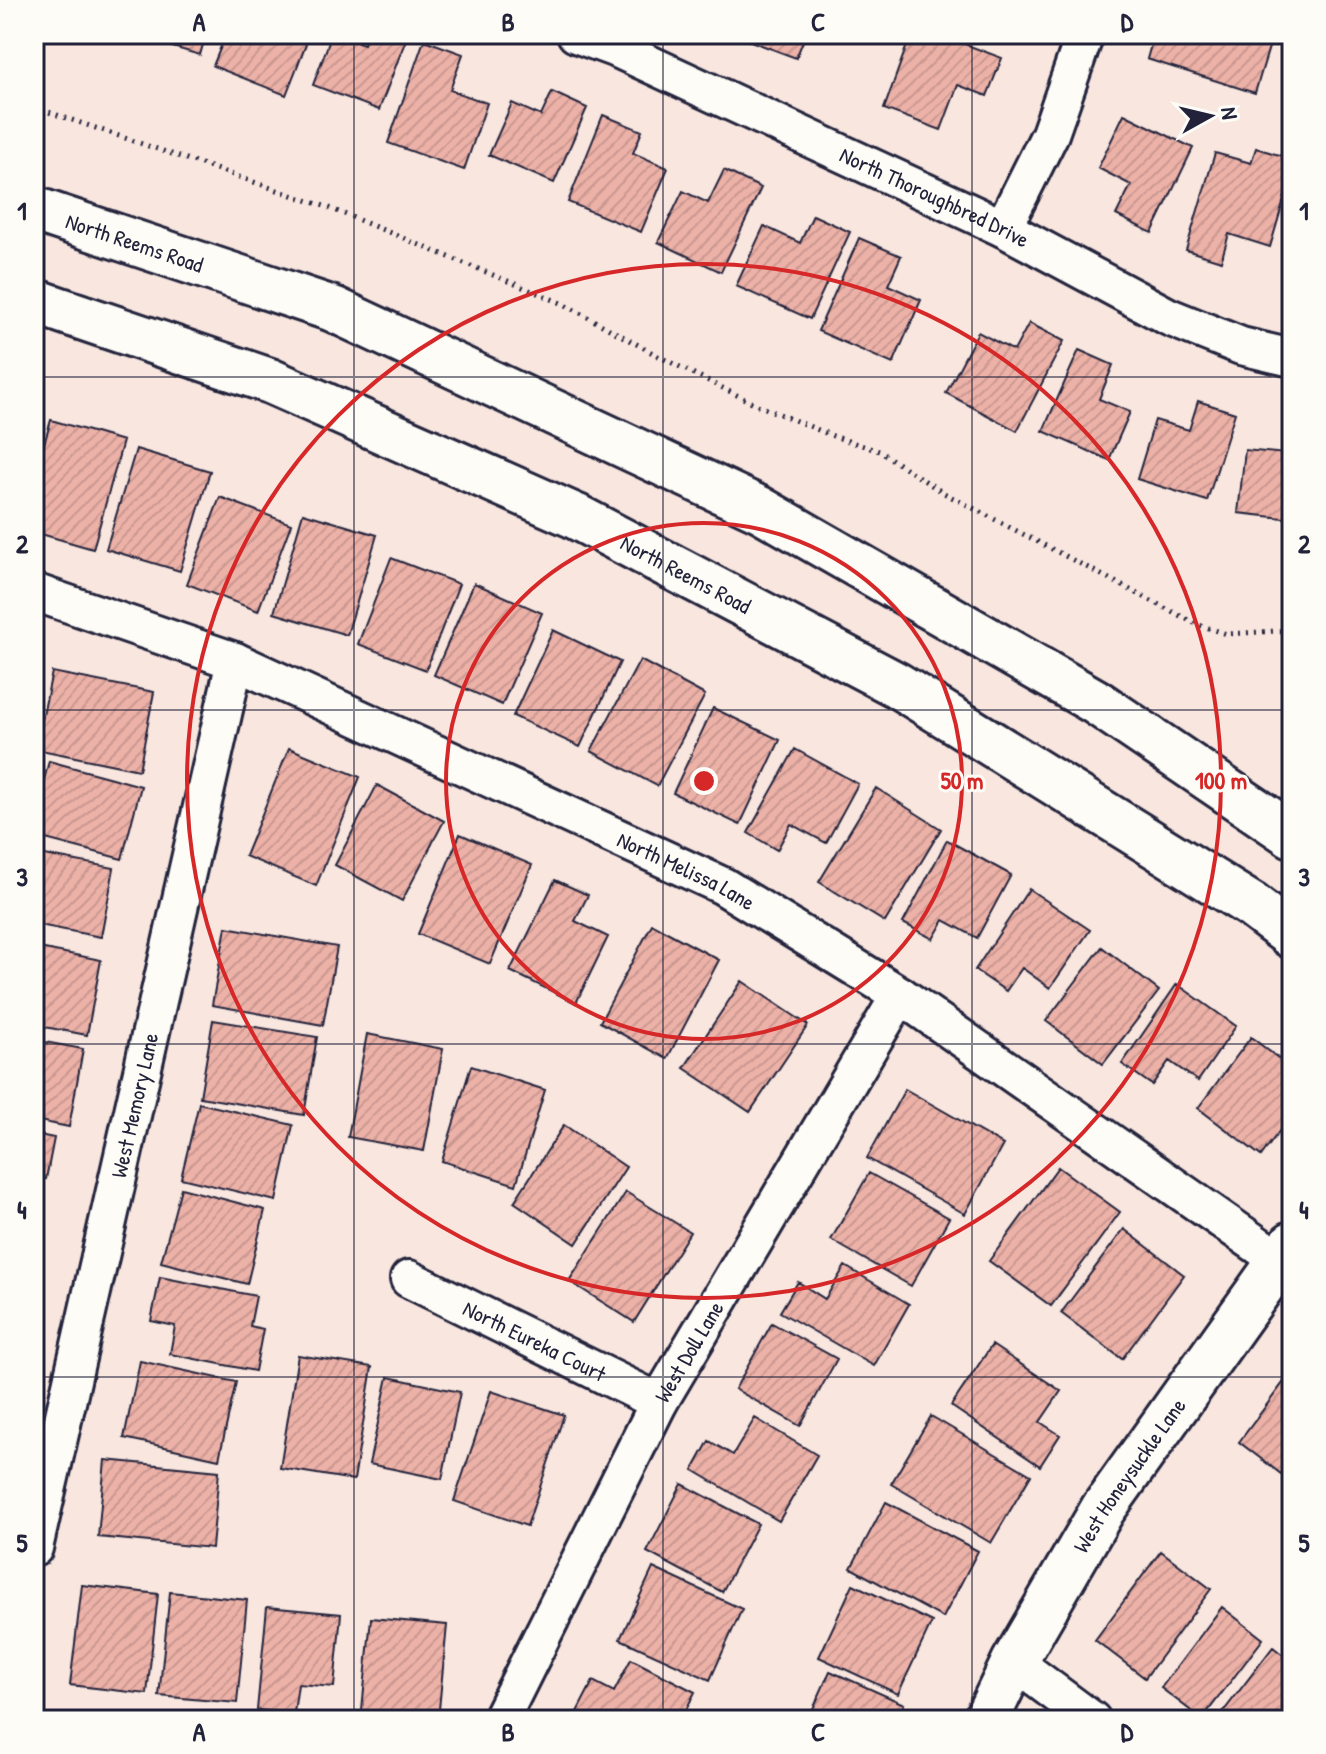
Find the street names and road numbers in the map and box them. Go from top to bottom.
street label: North Thoroughbred Drive [835,139,1035,255]
street label: North Reems Road [62,206,208,280]
street label: North Reems Road [616,528,757,621]
street label: North Melissa Lane [612,824,761,917]
street label: West Memory Lane [103,1030,165,1180]
street label: North Eureka Court [458,1293,611,1389]
street label: West Doll Lane [647,1295,731,1408]
street label: West Honeysuckle Lane [1066,1392,1193,1558]

